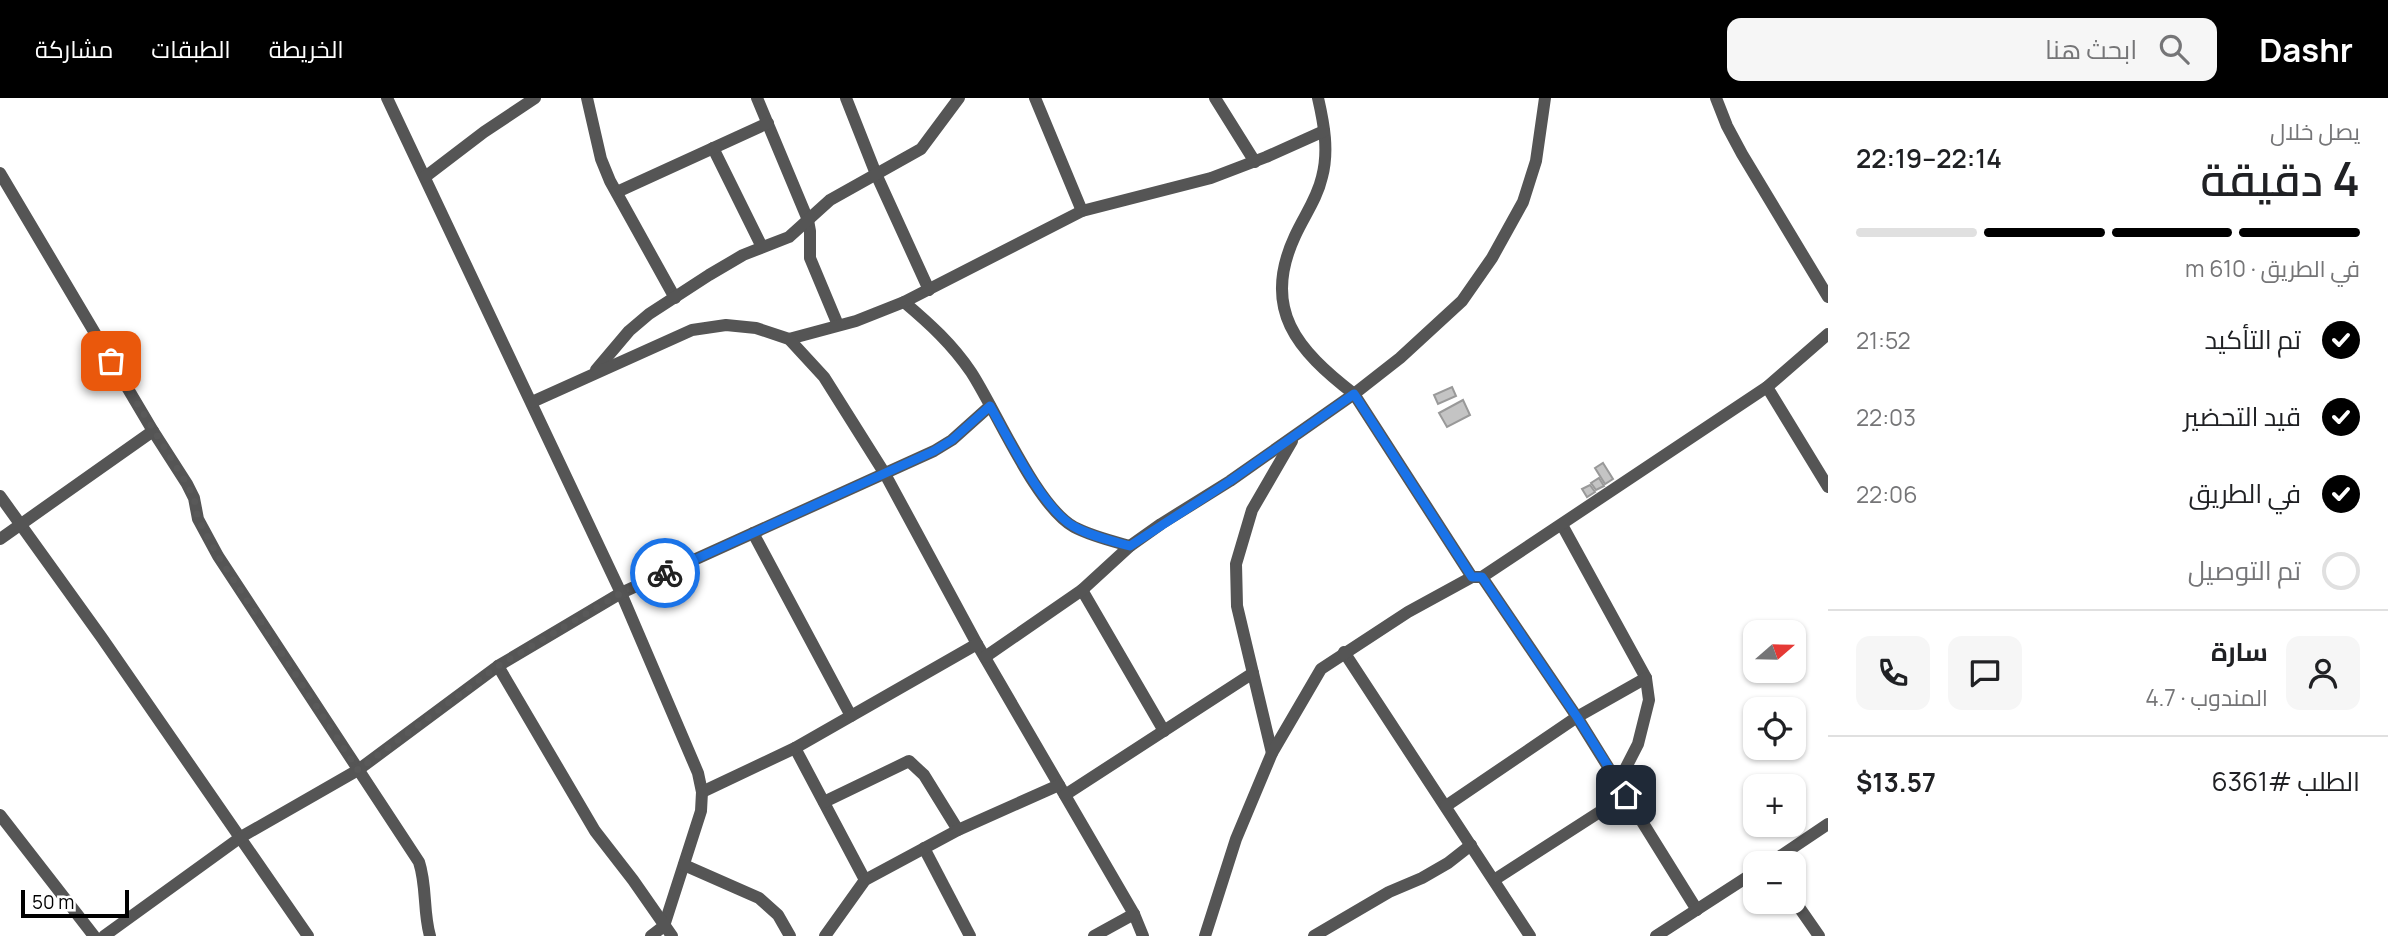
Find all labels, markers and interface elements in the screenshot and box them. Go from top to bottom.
search box [1727,18,2217,81]
text: Dashr [2259,27,2353,72]
icon: search [2155,30,2193,68]
text: ابحث هنا [2045,31,2137,67]
text: مشاركة [35,32,113,65]
text: الطبقات [151,32,231,65]
text: الخريطة [269,32,344,65]
text: يصل خلال [2270,115,2360,147]
text: 22:14–22:19 [1856,140,2002,176]
text: 4 دقيقة [2201,147,2360,210]
text: في الطريق · 610 m [2185,252,2360,284]
text: تم التأكيد [2204,321,2301,357]
icon: check [2322,321,2360,359]
text: 21:52 [1856,324,1911,356]
pin [81,331,141,391]
icon: bag [92,342,130,380]
text: قيد التحضير [2183,398,2301,434]
icon: check [2322,398,2360,436]
text: 22:03 [1856,401,1916,433]
text: في الطريق [2188,475,2301,511]
icon: check [2322,475,2360,513]
text: 22:06 [1856,478,1917,510]
courier [630,538,700,608]
text: تم التوصيل [2188,552,2301,588]
icon: bike [646,554,684,592]
north arrow [1743,620,1806,682]
map controls [1743,620,1806,914]
text: سارة [2211,633,2268,669]
button: phone [1856,636,1930,710]
button: chat [1948,636,2022,710]
button: person [2286,636,2360,710]
text: المندوب · 4.7 [2145,681,2268,713]
button: locate [1743,697,1806,760]
text: الطلب #6361 [2212,763,2360,799]
text: $13.57 [1856,764,1936,800]
pin [1596,765,1656,825]
button: + [1743,774,1806,837]
icon: home [1607,776,1645,814]
button: − [1743,851,1806,914]
scale bar [21,887,130,919]
text: 50 m [32,889,74,915]

